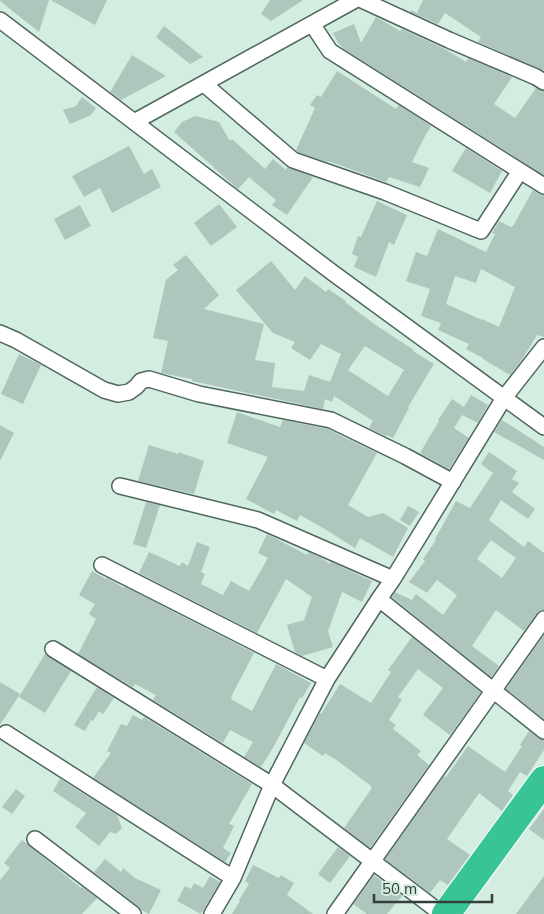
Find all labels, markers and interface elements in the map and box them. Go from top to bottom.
scale bar [374,872,492,904]
text: 50 m [382,879,417,898]

